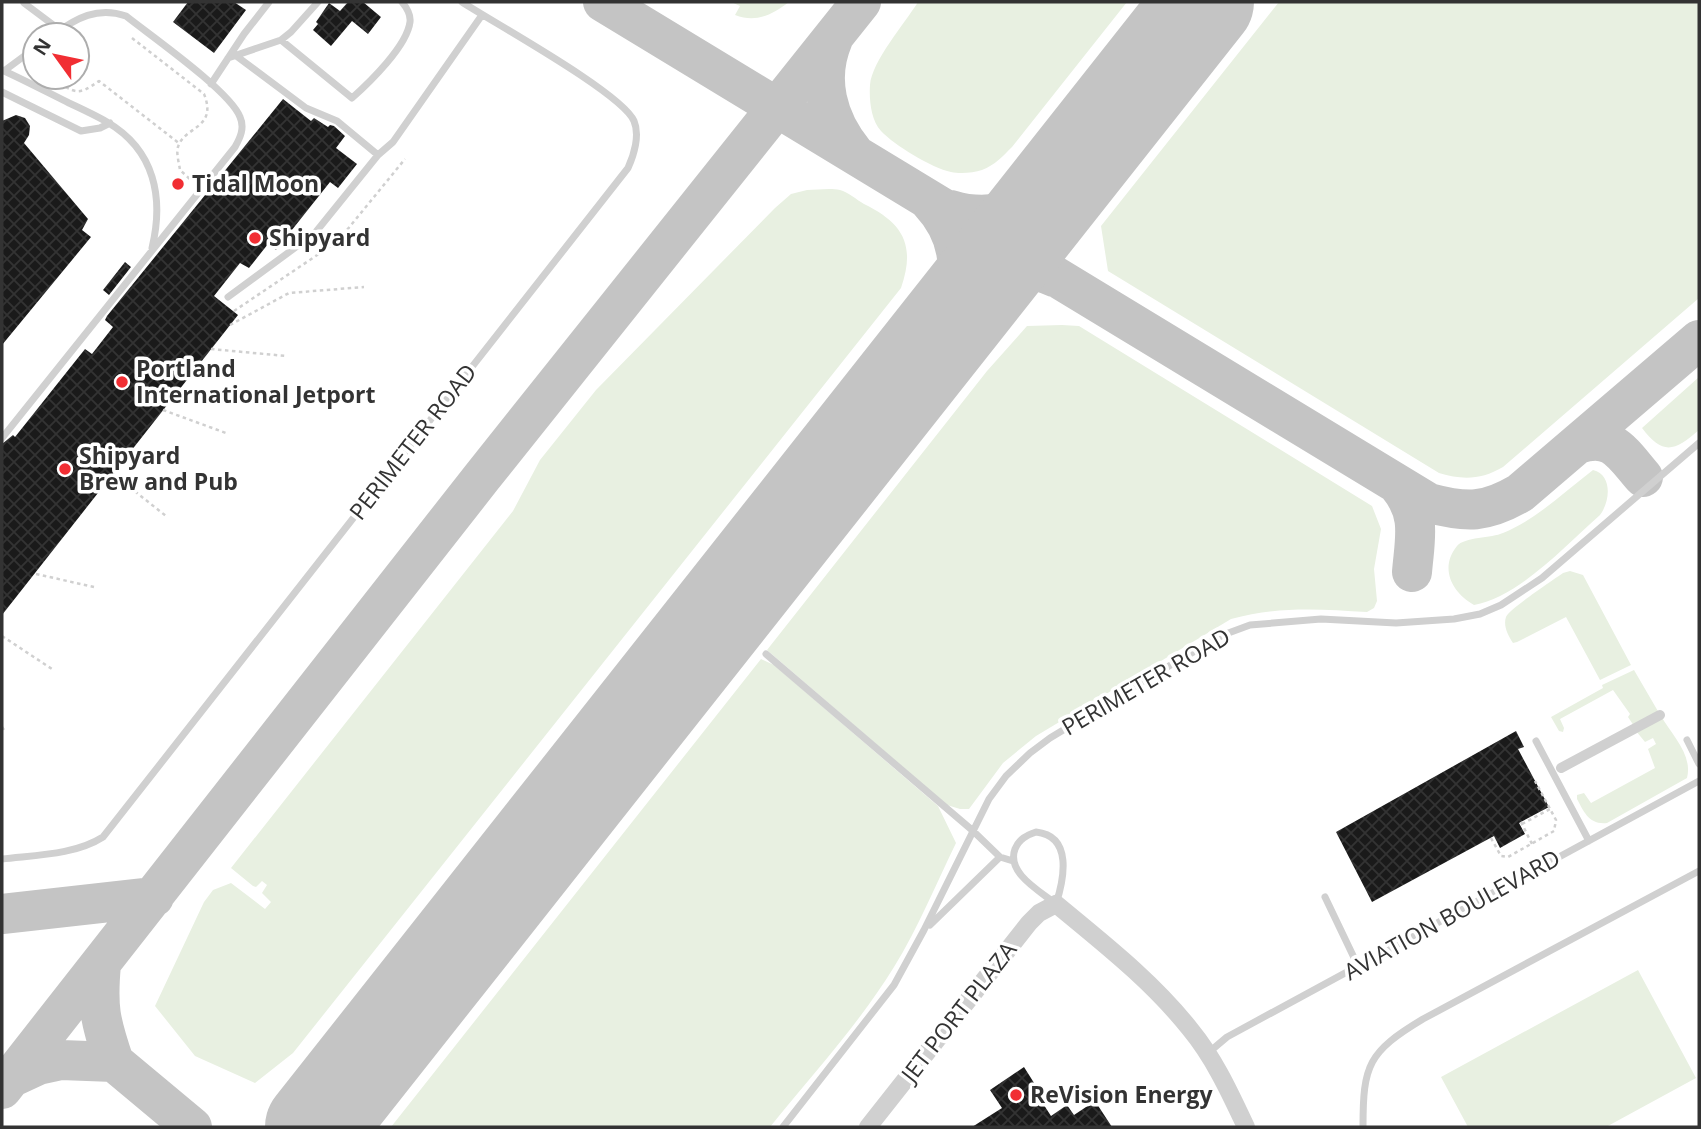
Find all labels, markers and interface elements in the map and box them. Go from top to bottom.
north arrow [21,21,91,91]
text: N [27,33,57,60]
place label: Tidal Moon [192,167,319,199]
marker: Tidal Moon [170,176,186,192]
place label: Shipyard [269,221,370,253]
marker: Shipyard [247,230,263,246]
place label: Portland International Jetport [136,352,375,410]
street label: PERIMETER ROAD [341,357,483,526]
marker: Portland International Jetport [114,374,130,390]
place label: Shipyard Brew and Pub [79,439,238,497]
marker: Shipyard Brew and Pub [57,461,73,477]
street label: PERIMETER ROAD [1055,620,1236,742]
street label: AVIATION BOULEVARD [1338,841,1566,987]
street label: JET PORT PLAZA [892,934,1024,1090]
place label: ReVision Energy [1030,1078,1214,1110]
marker: ReVision Energy [1008,1087,1024,1103]

